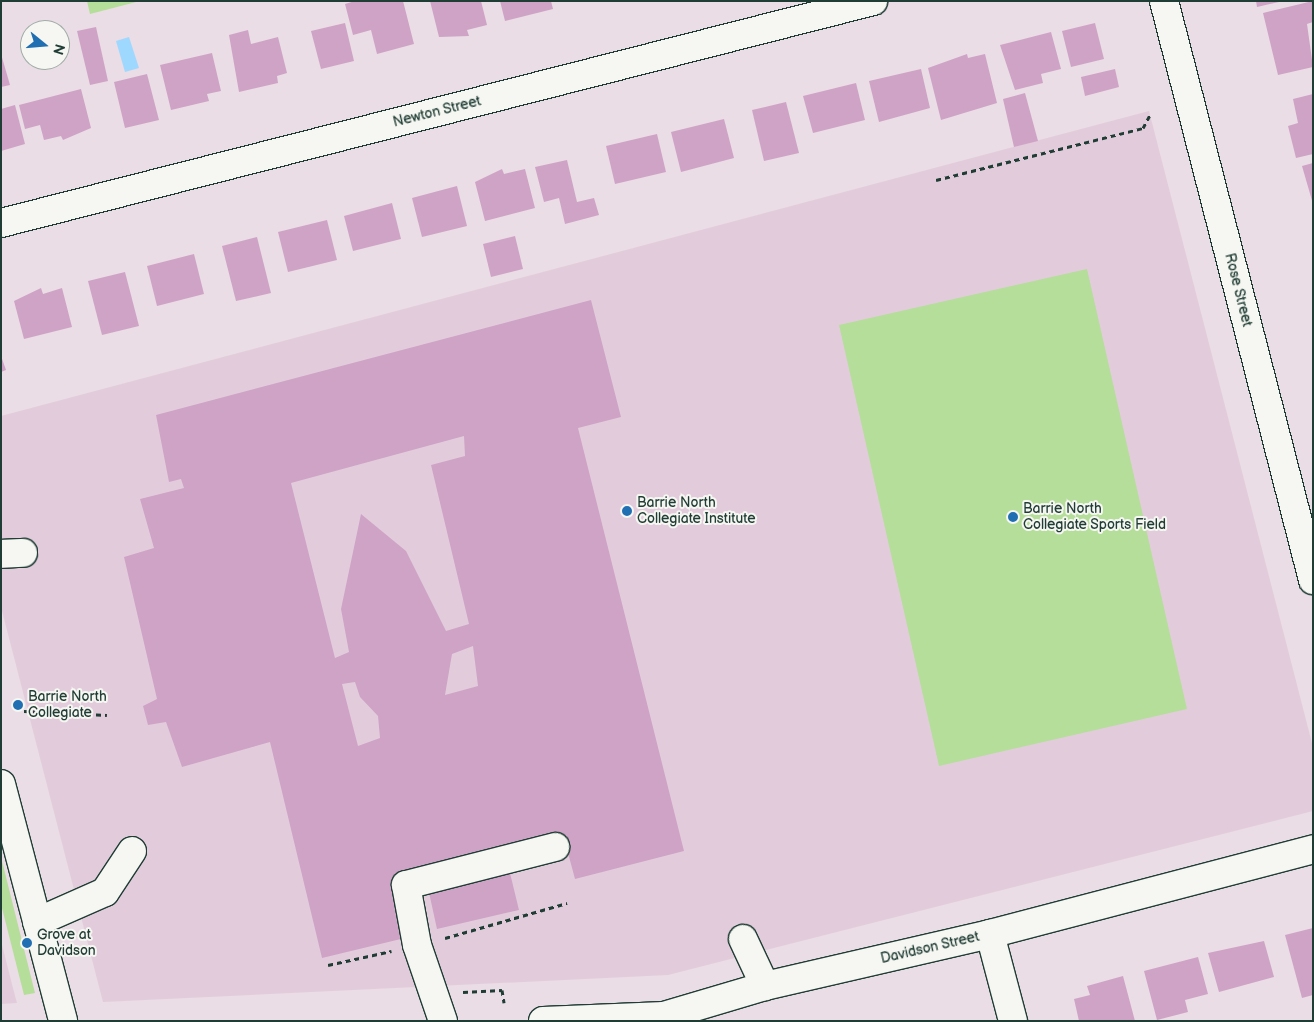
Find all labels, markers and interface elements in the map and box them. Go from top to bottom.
north arrow [20,20,70,70]
text: N [49,42,69,57]
street label: Newton Street [391,93,483,131]
street label: Rose Street [1221,251,1255,329]
place label: Barrie North Collegiate Institute [637,495,756,528]
place label: Barrie North Collegiate Sports Field [1023,501,1166,534]
marker: Barrie North Collegiate Institute [621,505,633,517]
marker: Barrie North Collegiate Sports Field [1007,511,1019,523]
place label: Barrie North Collegiate [28,689,107,722]
marker: Barrie North Collegiate [12,699,24,711]
place label: Grove at Davidson [37,927,96,960]
street label: Davidson Street [879,928,981,968]
marker: Grove at Davidson [21,937,33,949]

